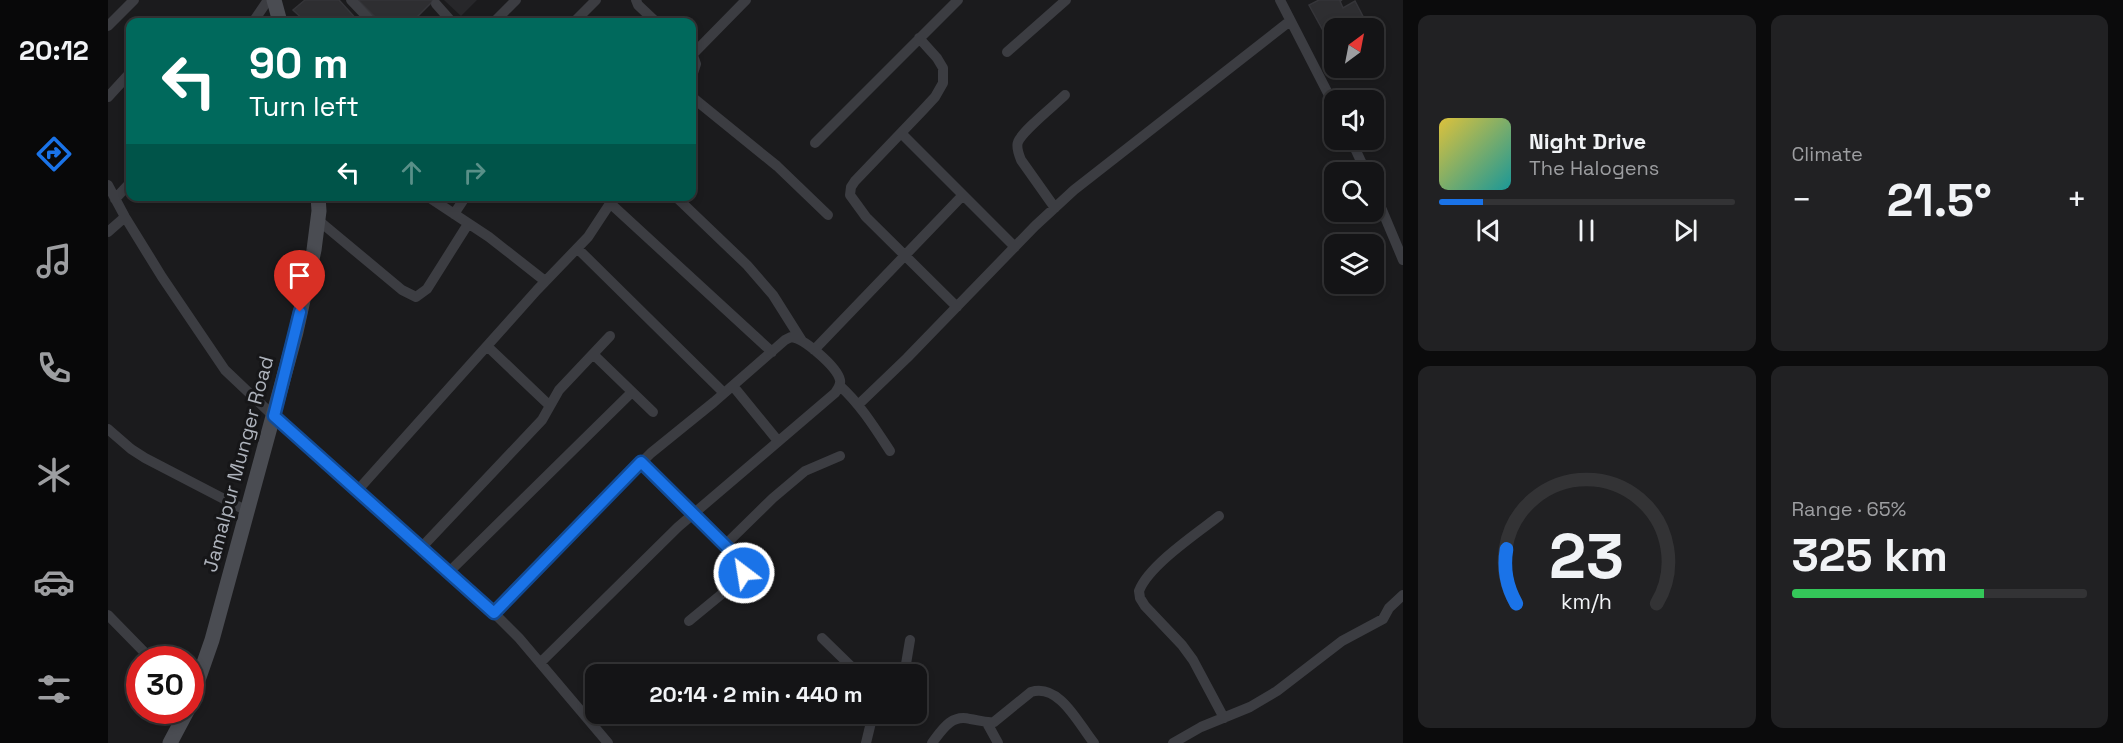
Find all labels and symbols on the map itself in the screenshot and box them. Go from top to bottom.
north arrow [1324,18,1384,78]
pin [274,250,325,312]
street label: Jamalpur Munger Road [197,353,279,575]
position arrow [712,541,776,605]
speed limit sign: 30 [126,646,204,724]

